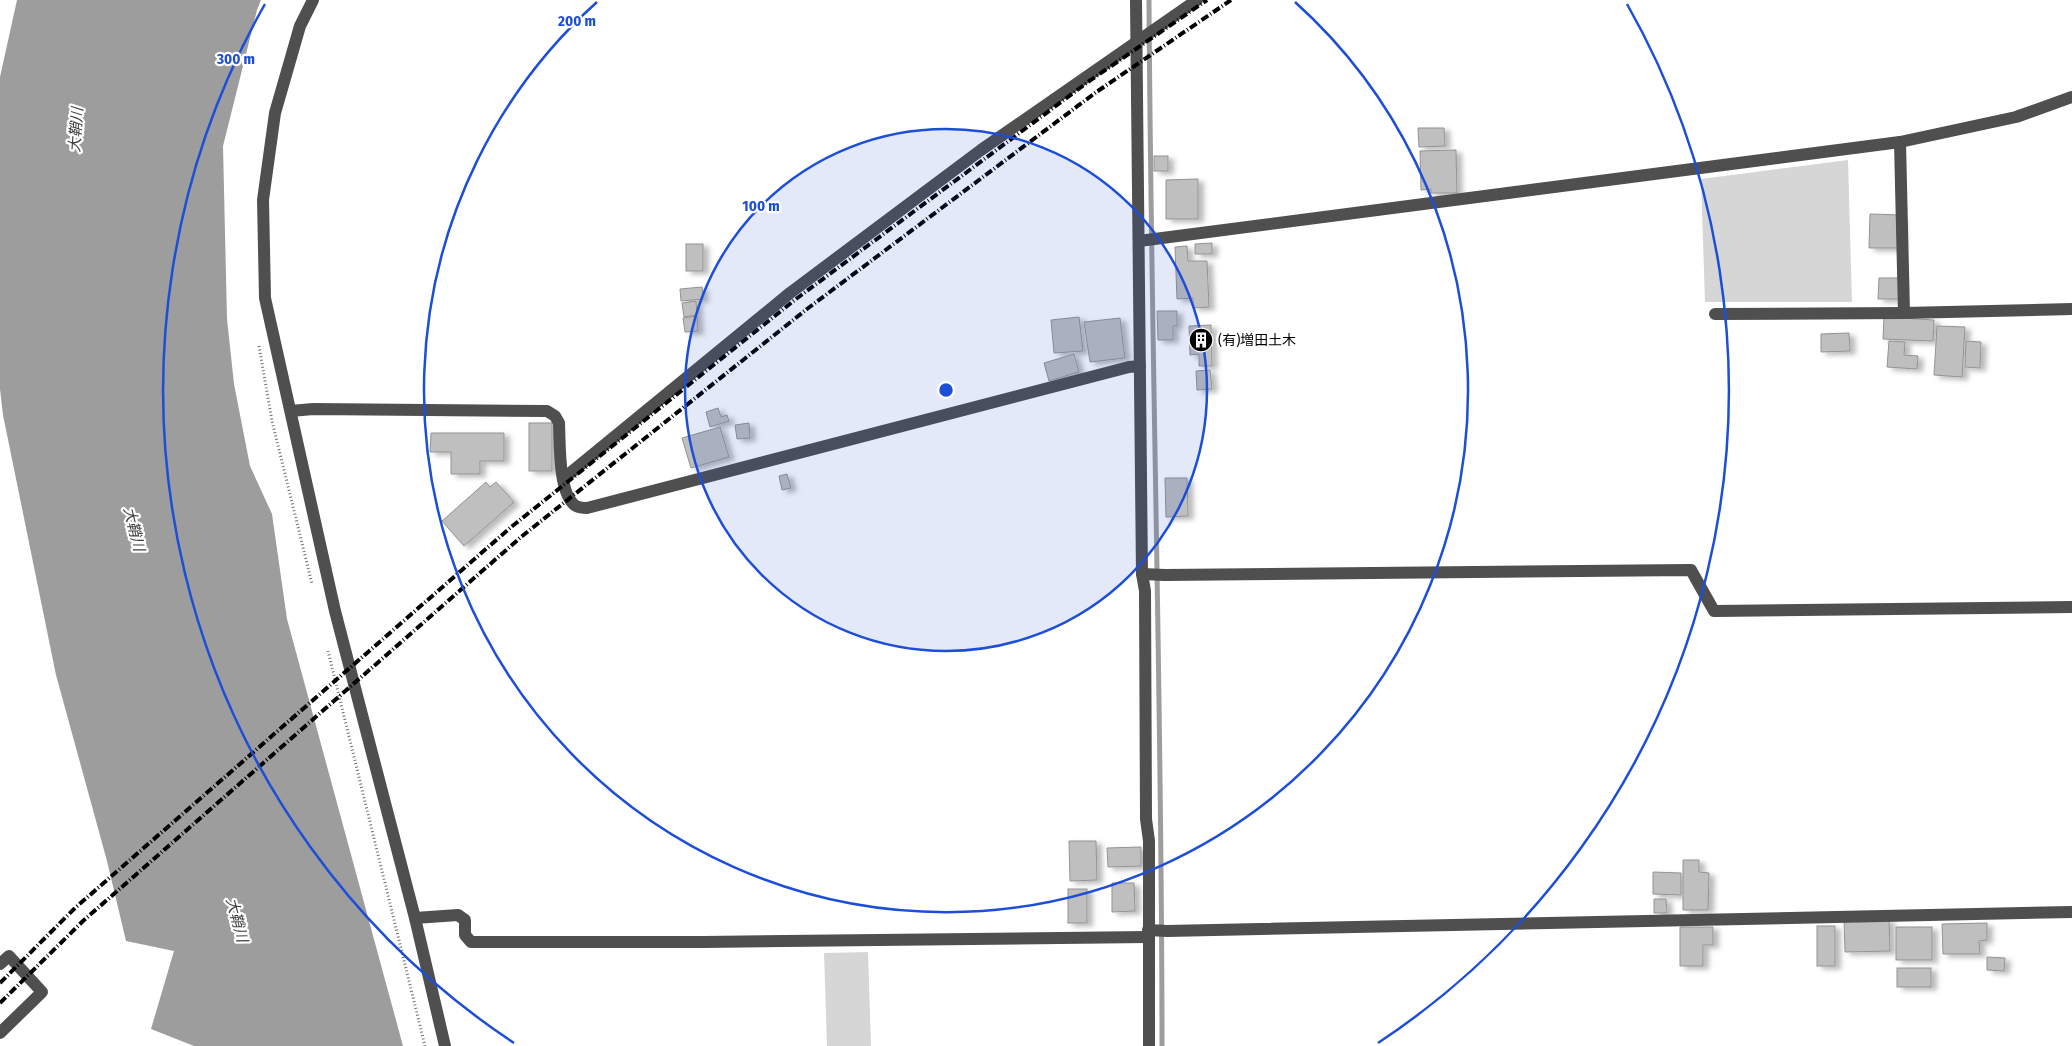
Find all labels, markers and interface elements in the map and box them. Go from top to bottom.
text: 200 m [557,12,596,30]
text: 300 m [216,50,255,68]
water label: 大鞘川 [65,105,87,153]
text: 100 m [742,197,780,215]
building icon: (有)増田土木 [1188,327,1214,353]
place label: (有)増田土木 [1218,332,1296,349]
centre of rings [937,381,955,399]
water label: 大鞘川 [120,505,149,555]
water label: 大鞘川 [222,896,252,946]

